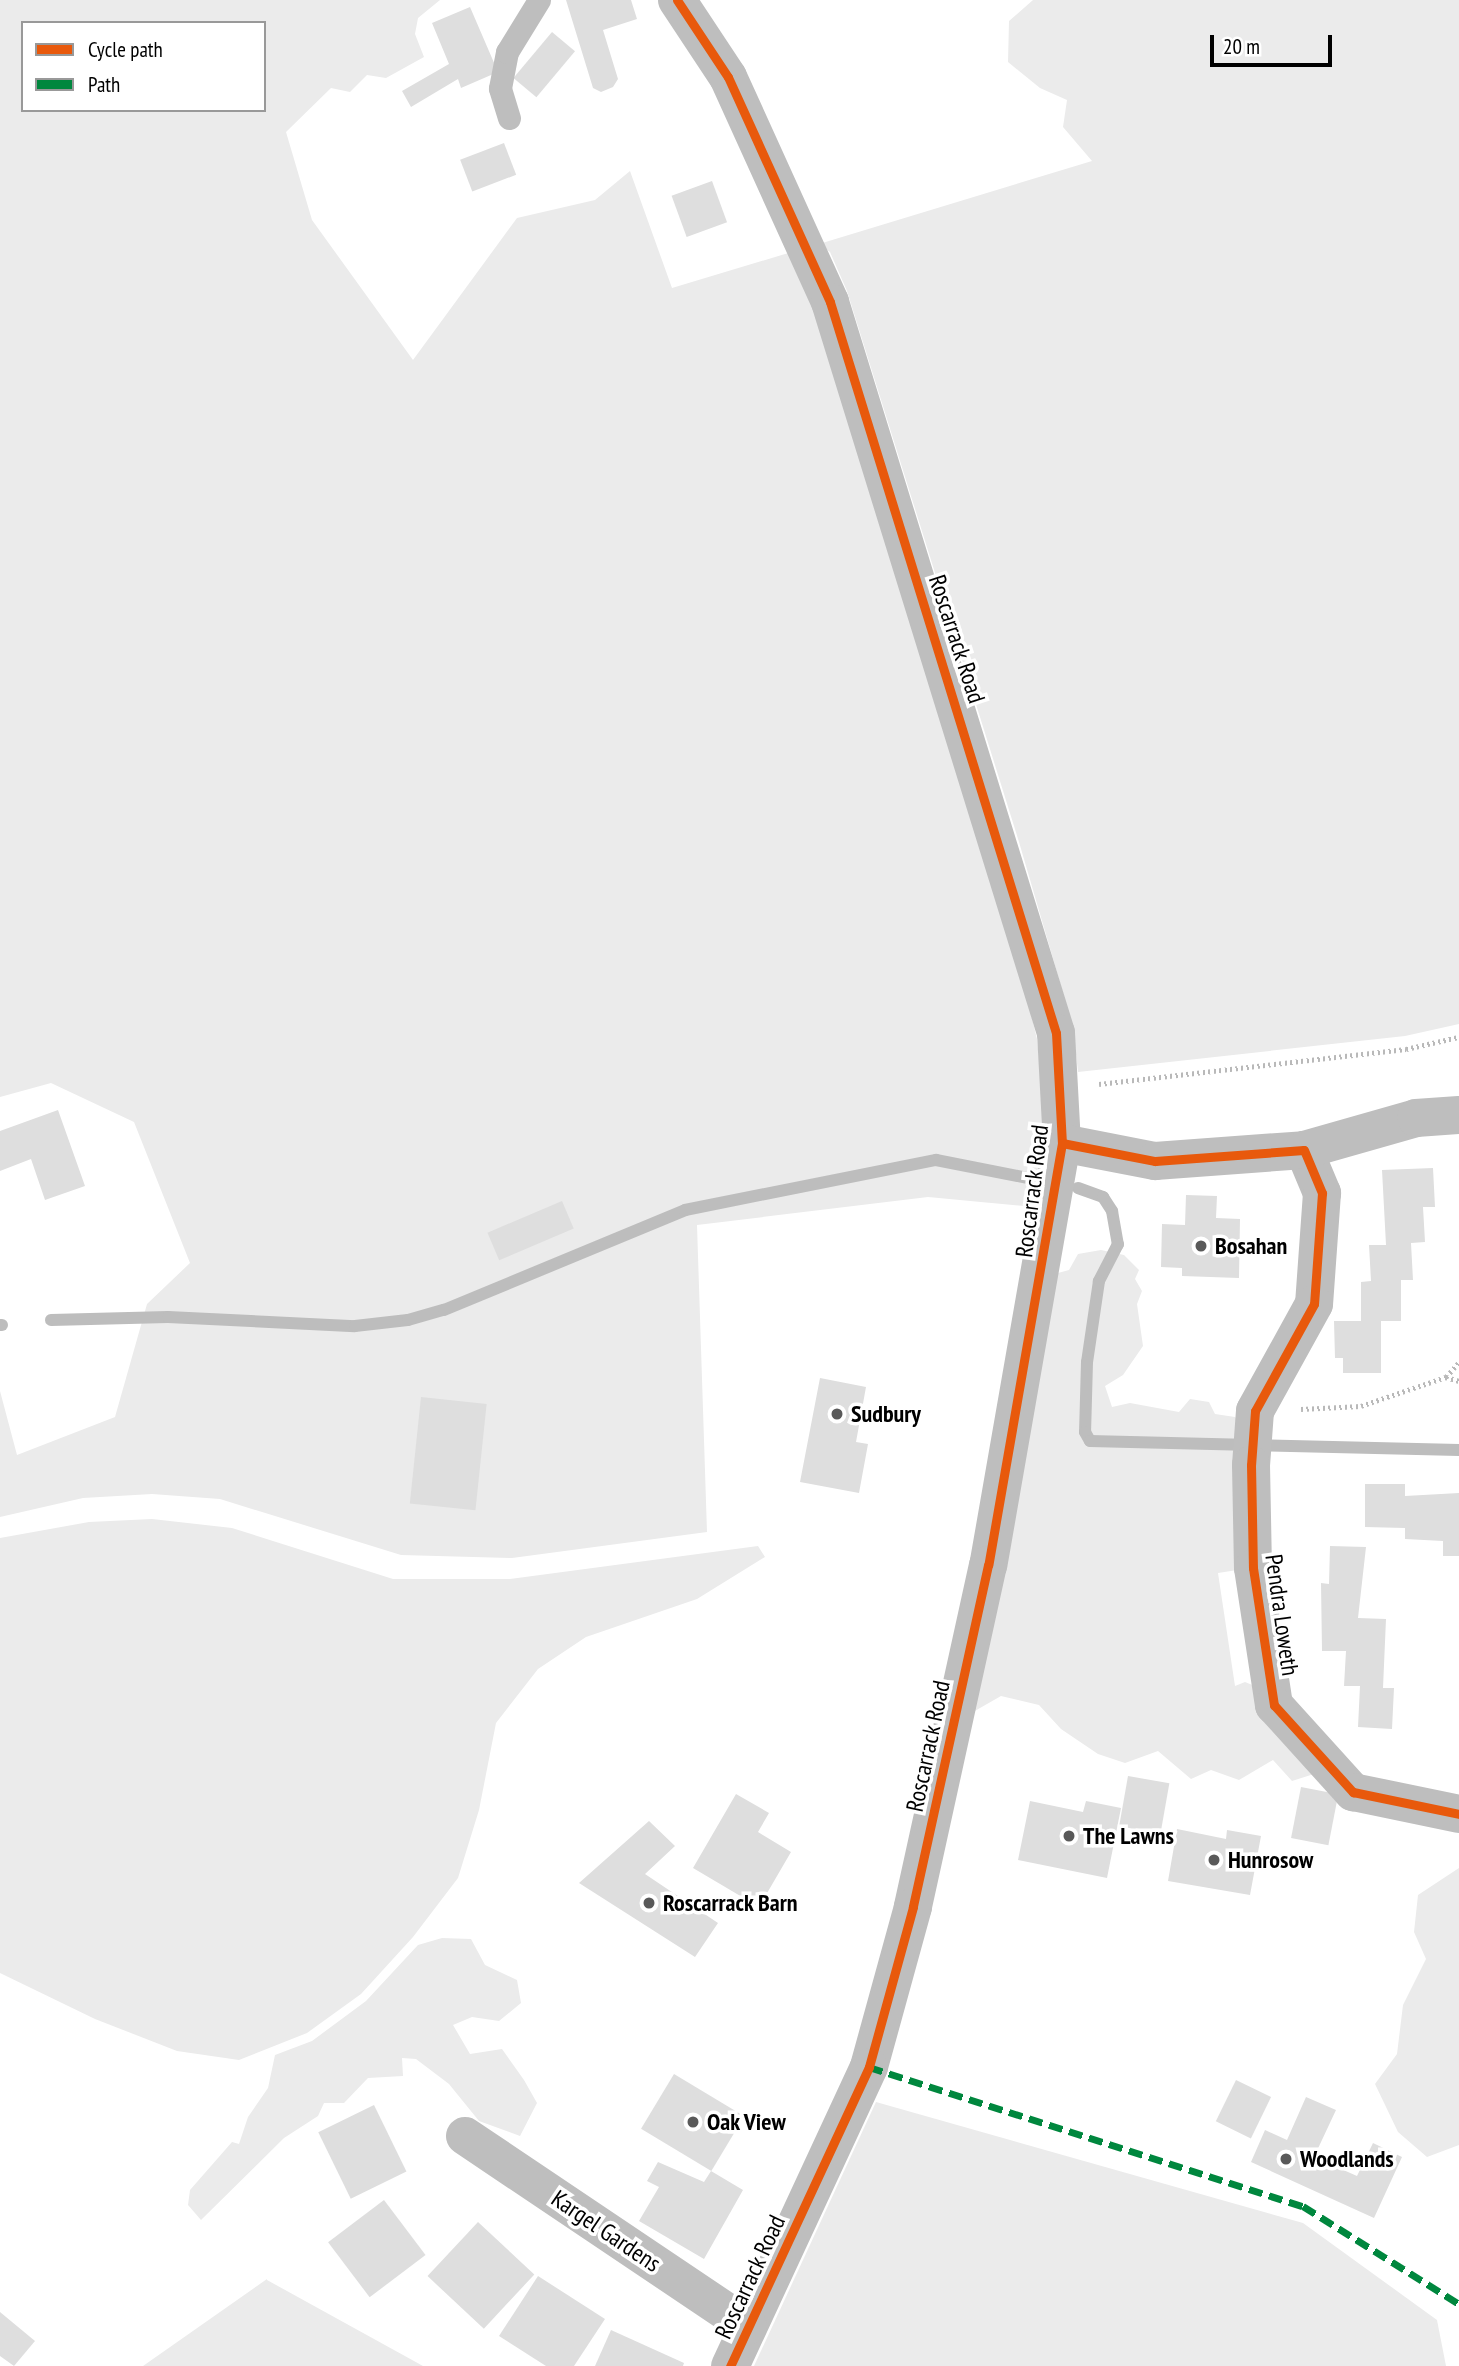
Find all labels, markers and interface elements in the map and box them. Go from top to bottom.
legend [21,21,266,112]
scale bar [1214,21,1336,65]
text: 20 m [1223,33,1260,60]
text: Cycle path [88,36,163,63]
text: Path [88,71,120,98]
street label: Roscarrack Road [923,571,991,707]
street label: Roscarrack Road [1010,1123,1054,1259]
place label: Bosahan [1215,1232,1287,1260]
marker: Bosahan [1193,1238,1209,1254]
place label: Sudbury [851,1400,921,1428]
marker: Sudbury [829,1406,845,1422]
street label: Pendra Loweth [1259,1552,1305,1678]
street label: Roscarrack Road [900,1678,956,1814]
place label: The Lawns [1083,1822,1174,1850]
marker: The Lawns [1061,1828,1077,1844]
place label: Hunrosow [1228,1846,1313,1874]
marker: Hunrosow [1206,1852,1222,1868]
place label: Roscarrack Barn [663,1889,798,1917]
marker: Roscarrack Barn [641,1895,657,1911]
place label: Oak View [707,2108,787,2136]
marker: Oak View [685,2114,701,2130]
place label: Woodlands [1300,2145,1394,2173]
marker: Woodlands [1278,2151,1294,2167]
street label: Kargel Gardens [546,2184,666,2278]
street label: Roscarrack Road [709,2210,791,2344]

